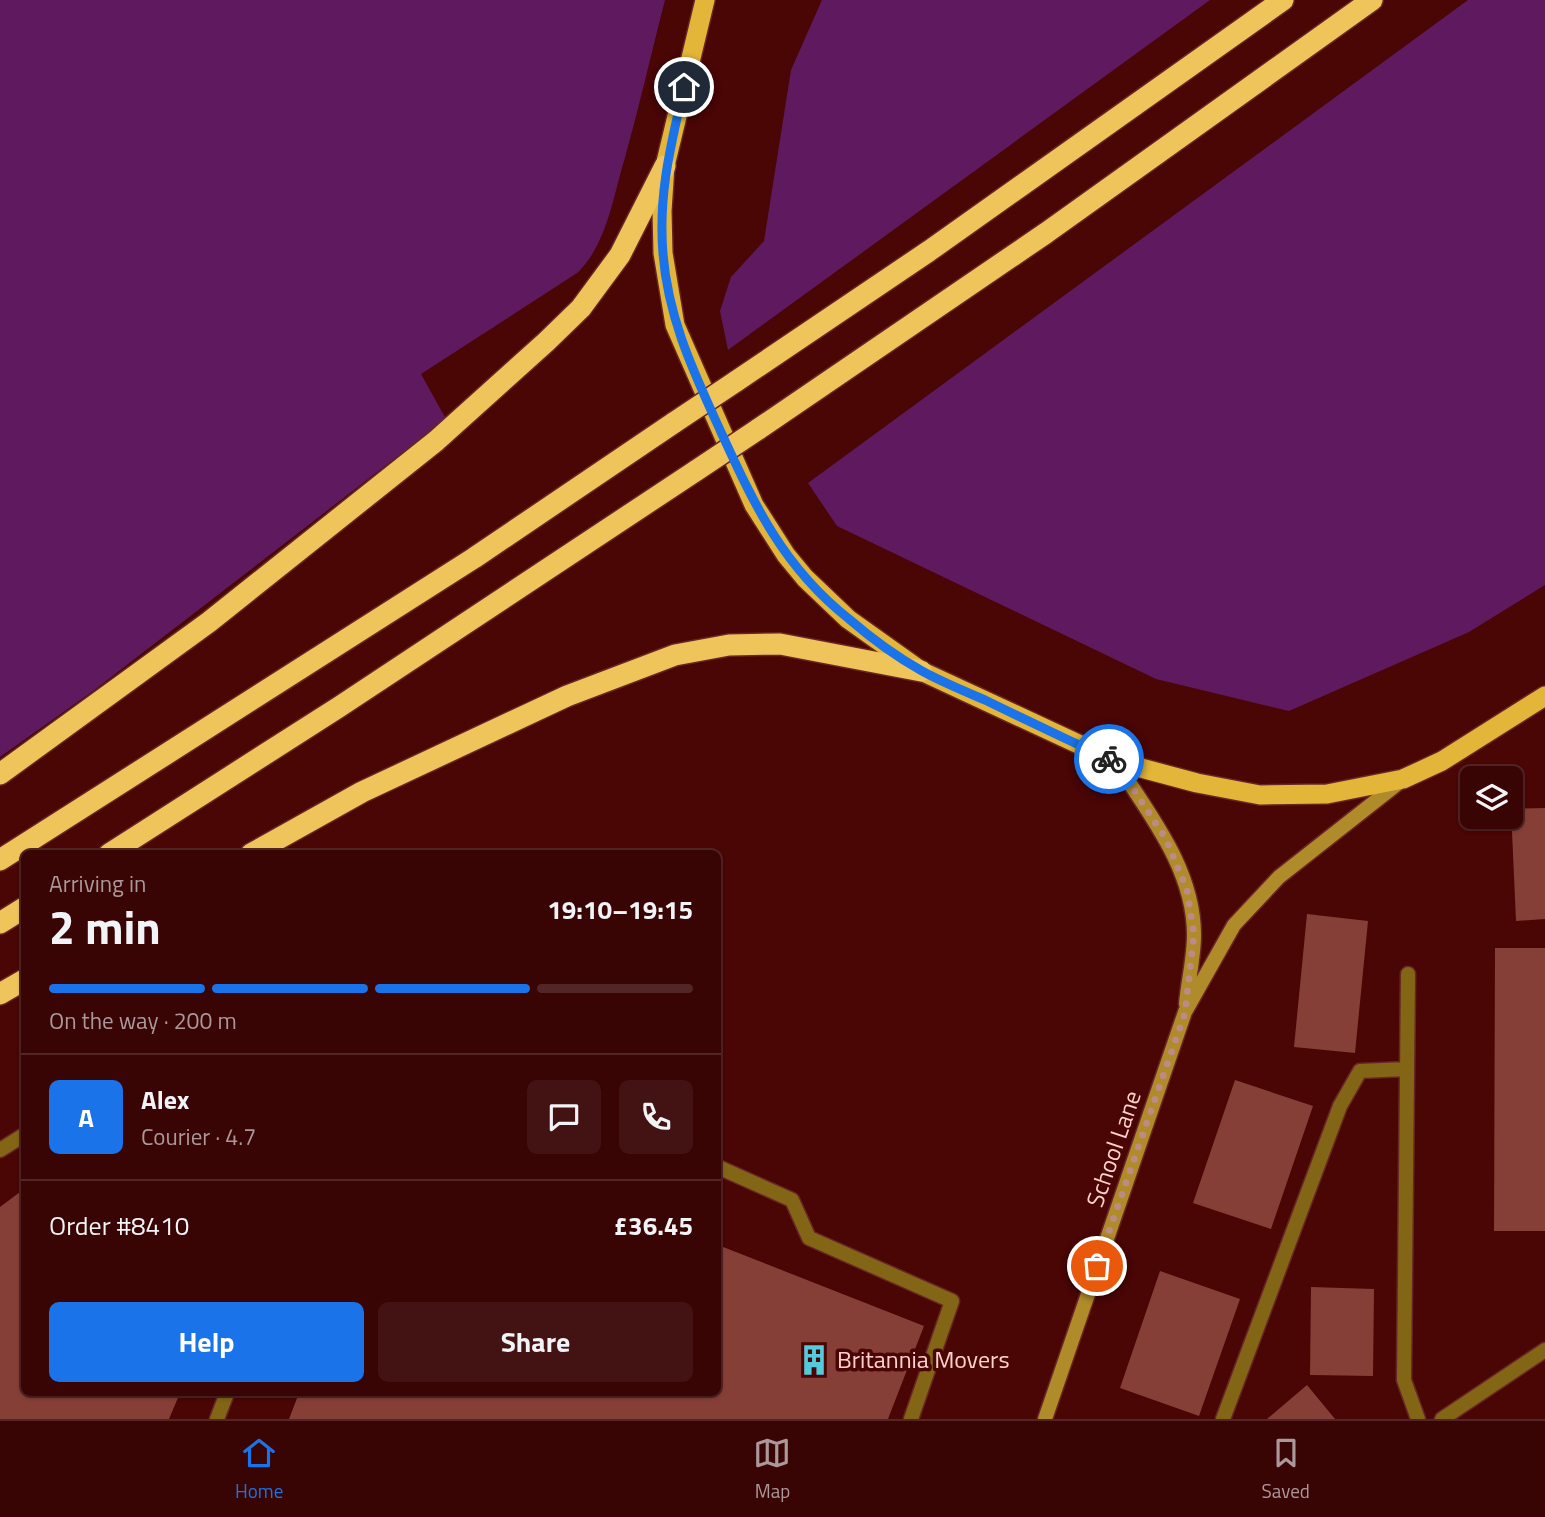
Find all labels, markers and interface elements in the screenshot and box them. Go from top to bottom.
pin [654,57,714,117]
icon: home [665,68,703,106]
courier [1074,724,1144,794]
icon: bike [1090,740,1128,778]
map controls [1460,766,1523,829]
button: layers [1460,766,1523,829]
text: Arriving in [49,866,146,901]
text: 19:10–19:15 [547,890,693,929]
text: 2 min [49,892,161,962]
text: On the way · 200 m [49,1003,237,1038]
text: Alex [141,1080,189,1119]
button: chat [527,1080,601,1154]
button: phone [619,1080,693,1154]
street label: School Lane [1076,1086,1150,1212]
text: A [78,1098,94,1137]
text: Courier · 4.7 [141,1119,256,1154]
text: Order #8410 [49,1206,189,1245]
text: £36.45 [614,1206,693,1245]
pin [1067,1236,1127,1296]
icon: bag [1078,1247,1116,1285]
button: Help [49,1302,364,1382]
button: Share [378,1302,693,1382]
place label: Britannia Movers [837,1341,1010,1377]
building icon: Britannia Movers [797,1343,831,1377]
tab: Home [235,1434,283,1505]
tab: Map [753,1434,791,1505]
tab: Saved [1262,1434,1310,1505]

